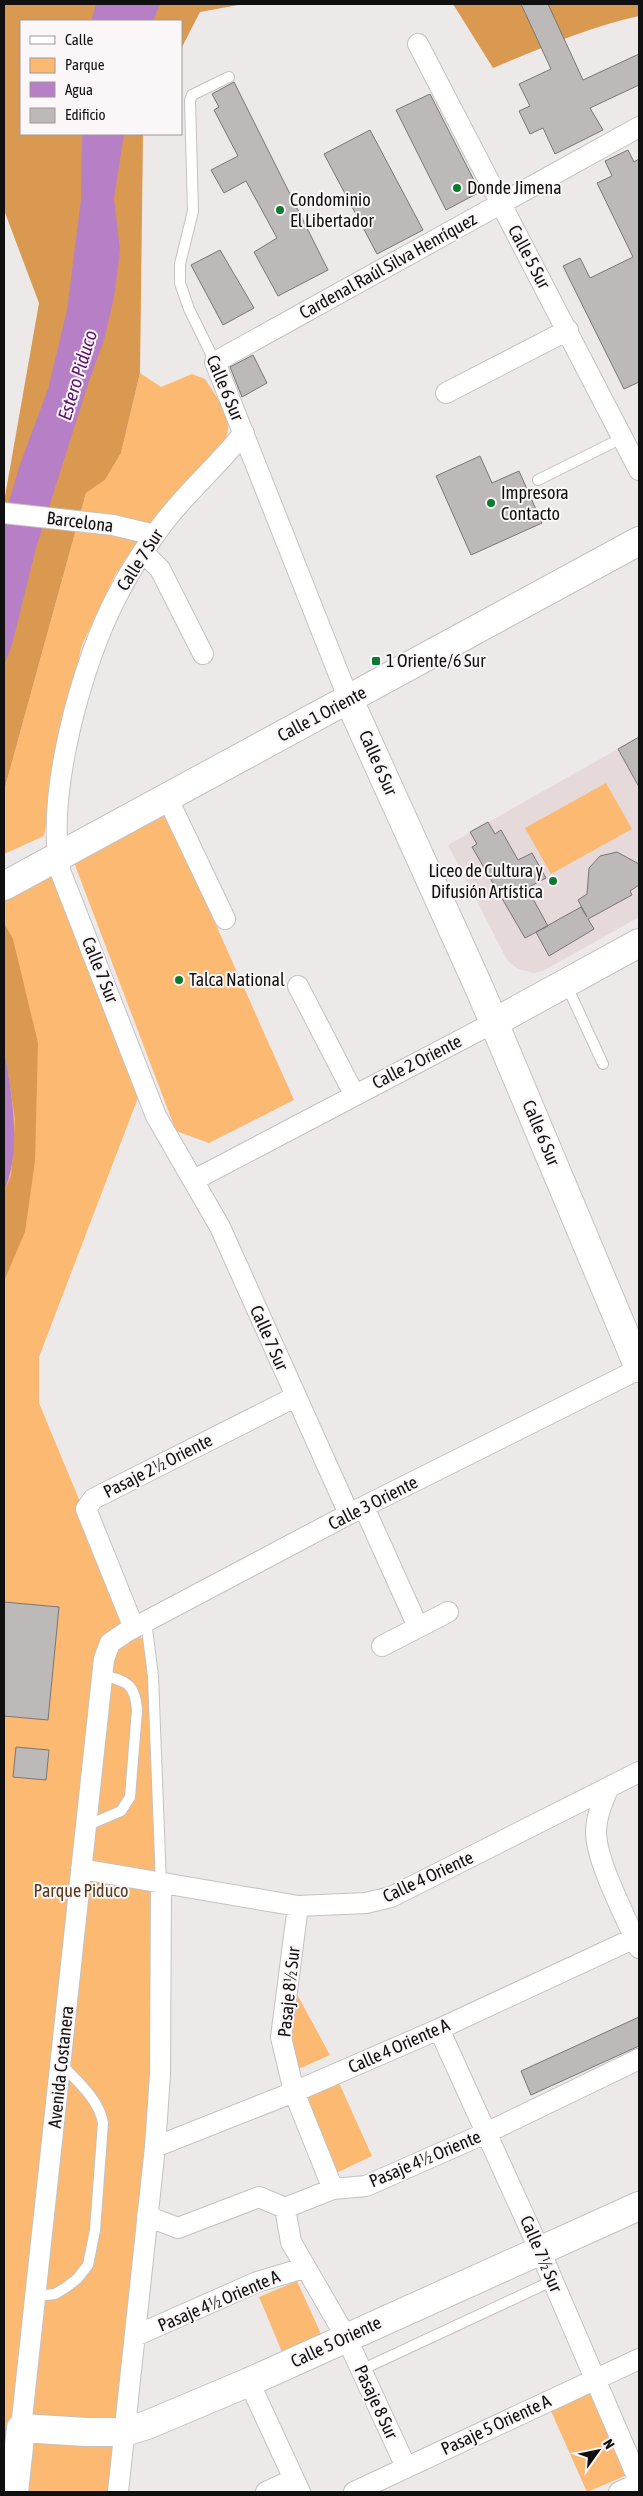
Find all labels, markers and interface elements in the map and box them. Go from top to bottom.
legend [20,20,182,135]
text: Calle [65,31,94,48]
text: Parque [65,56,105,73]
text: Agua [65,81,93,98]
text: Edificio [65,106,106,123]
place label: Donde Jimena [467,177,562,198]
marker: Donde Jimena [451,182,463,194]
place label: Condominio El Libertador [290,189,374,231]
marker: Condominio El Libertador [274,204,286,216]
street label: Cardenal Raúl Silva Henríquez [296,208,480,323]
street label: Calle 5 Sur [504,221,555,293]
water label: Estero Piduco [53,327,101,423]
street label: Calle 6 Sur [202,352,249,424]
place label: Impresora Contacto [501,482,569,524]
marker: Impresora Contacto [485,497,497,509]
street label: Barcelona [45,507,115,536]
street label: Calle 7 Sur [112,525,168,594]
place label: 1 Oriente/6 Sur [386,650,486,671]
marker: 1 Oriente/6 Sur [370,655,382,667]
street label: Calle 1 Oriente [274,681,370,746]
street label: Calle 6 Sur [355,727,402,799]
place label: Liceo de Cultura y Difusión Artística [428,860,543,902]
marker: Liceo de Cultura y Difusión Artística [547,875,559,887]
street label: Calle 7 Sur [78,934,123,1006]
place label: Talca National [189,969,285,990]
marker: Talca National [173,974,185,986]
street label: Calle 2 Oriente [369,1030,465,1093]
street label: Calle 6 Sur [518,1097,565,1169]
street label: Calle 7 Sur [246,1302,293,1374]
street label: Pasaje 2½ Oriente [100,1429,216,1502]
street label: Calle 3 Oriente [325,1471,421,1534]
street label: Calle 4 Oriente [379,1846,476,1907]
park label: Parque Piduco [34,1880,128,1901]
street label: Pasaje 8½ Sur [273,1945,304,2038]
street label: Avenida Costanera [44,2005,77,2129]
street label: Calle 4 Oriente A [345,2014,453,2077]
street label: Pasaje 4½ Oriente [366,2126,484,2192]
street label: Calle 7½ Sur [516,2212,567,2296]
street label: Pasaje 4½ Oriente A [155,2265,283,2336]
street label: Calle 5 Oriente [287,2311,384,2372]
street label: Pasaje 8 Sur [350,2362,403,2443]
street label: Pasaje 5 Oriente A [438,2390,554,2459]
north arrow [573,2426,623,2476]
text: N [600,2436,618,2452]

